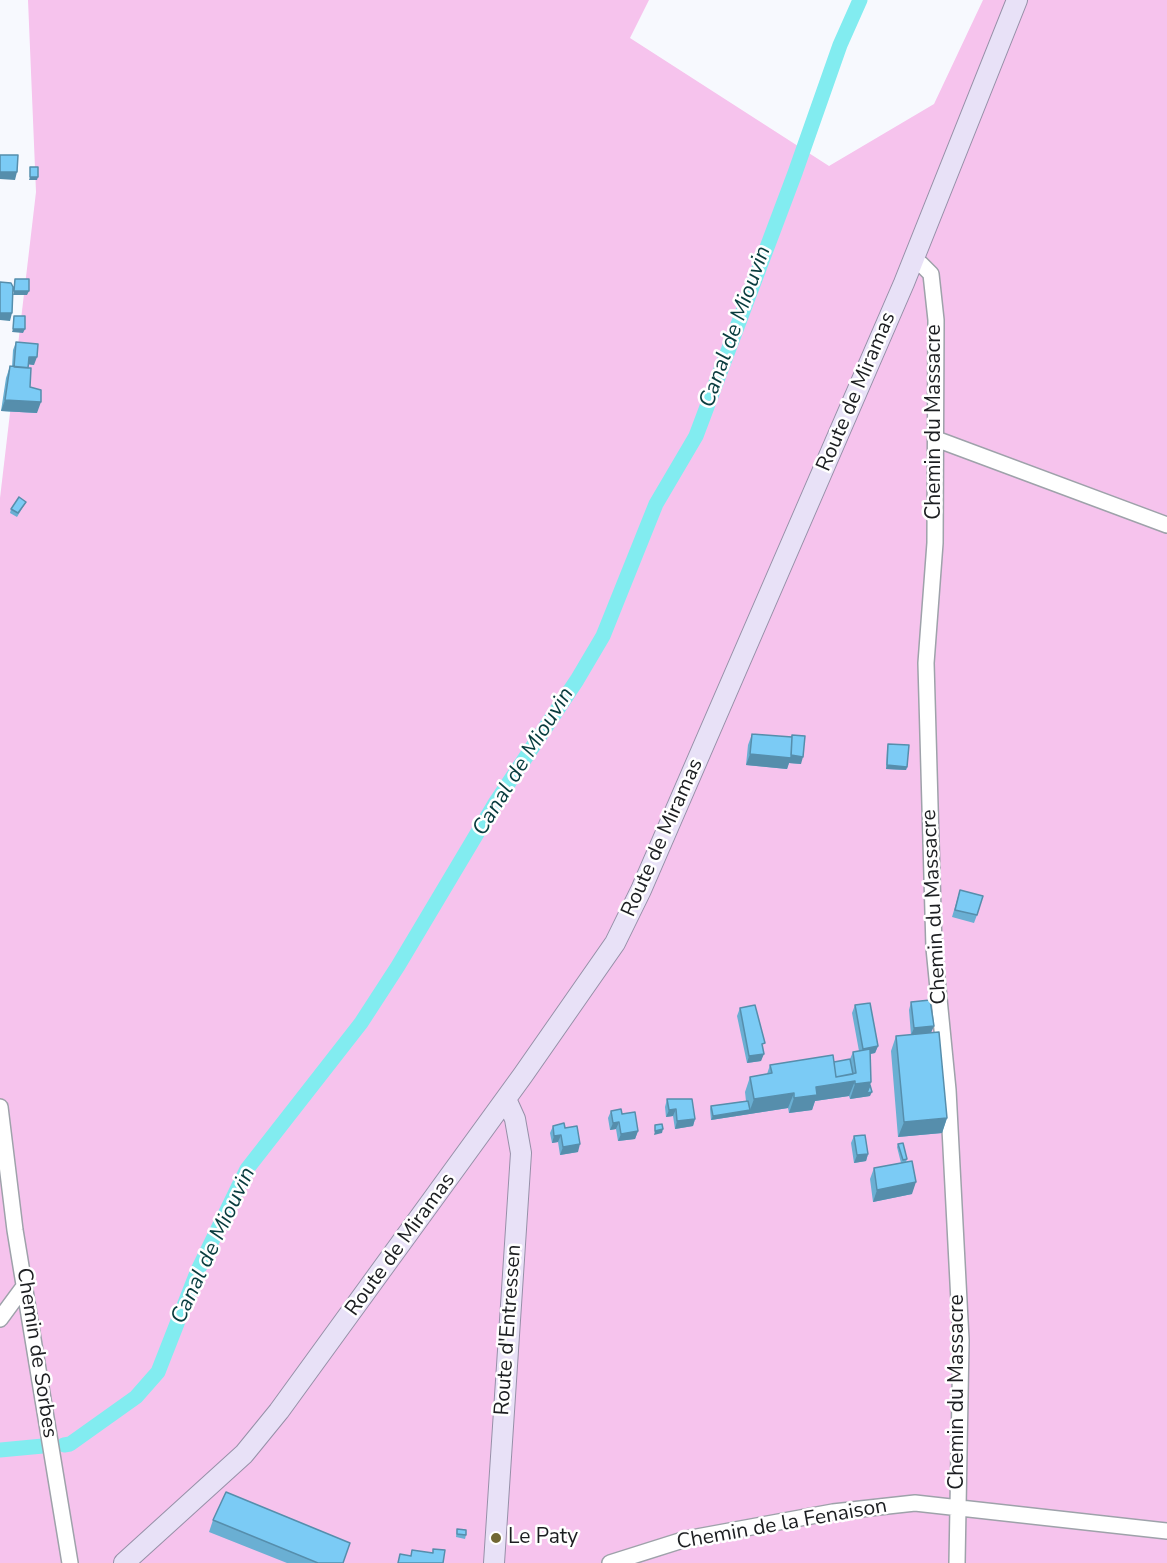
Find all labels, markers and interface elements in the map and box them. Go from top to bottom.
water label: Canal de Miouvin [695,243,777,411]
street label: Route de Miramas [812,309,902,475]
street label: Chemin du Massacre [922,324,948,520]
water label: Canal de Miouvin [468,683,580,841]
street label: Route de Miramas [617,755,709,921]
street label: Chemin du Massacre [917,809,953,1005]
water label: Canal de Miouvin [166,1163,262,1329]
street label: Route de Miramas [341,1169,461,1321]
street label: Route d'Entressen [490,1244,528,1416]
street label: Chemin de Sorbes [10,1266,62,1440]
street label: Chemin du Massacre [945,1294,971,1490]
street label: Chemin de la Fenaison [675,1494,889,1556]
place label: Le Paty [508,1525,578,1551]
marker: Le Paty [489,1531,503,1545]

